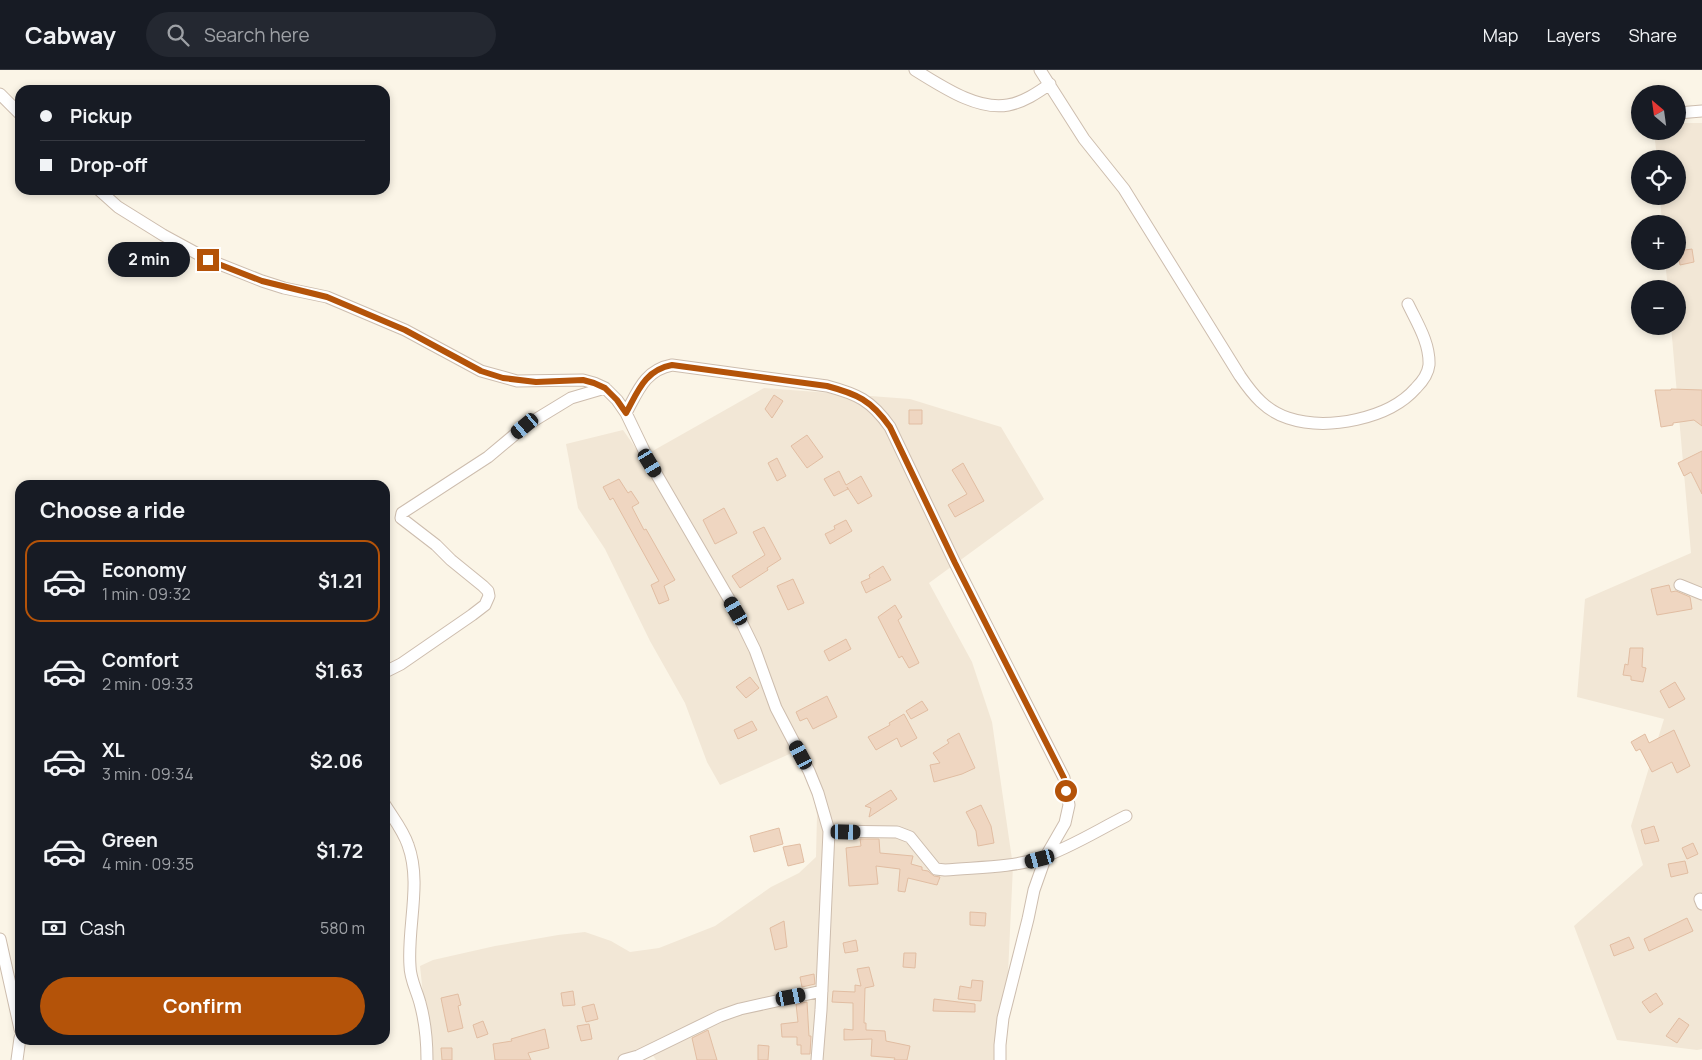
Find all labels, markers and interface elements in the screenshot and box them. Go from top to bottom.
search box [146,12,496,57]
text: Cabway [25,18,116,51]
icon: search [164,21,192,49]
text: Search here [204,22,310,48]
text: Map [1483,23,1518,47]
text: Layers [1546,23,1600,47]
text: Share [1628,23,1677,47]
north arrow [1631,85,1686,140]
map controls [1631,85,1686,335]
text: Pickup [70,103,132,129]
button: locate [1631,150,1686,205]
text: Drop-off [70,152,147,178]
button: + [1631,215,1686,270]
callout: 2 min [108,242,190,278]
text: 2 min [128,248,170,270]
route end [197,249,219,271]
button: − [1631,280,1686,335]
car [508,411,541,441]
car [635,446,664,480]
text: Choose a ride [40,495,185,525]
text: Economy [102,557,186,583]
icon: car [42,559,87,604]
text: $1.21 [318,568,363,594]
text: 1 min · 09:32 [102,583,191,605]
car [722,594,749,628]
text: Comfort [102,647,179,673]
icon: car [42,649,87,694]
text: $1.63 [315,658,363,684]
text: 2 min · 09:33 [102,673,193,695]
text: XL [102,737,125,763]
car [787,738,814,772]
icon: car [42,739,87,784]
text: $2.06 [310,748,363,774]
text: 3 min · 09:34 [102,763,194,785]
route start [1055,780,1077,802]
car [830,824,861,840]
text: Green [102,827,158,853]
icon: car [42,829,87,874]
text: $1.72 [316,838,363,864]
car [1023,848,1056,870]
text: 4 min · 09:35 [102,853,194,875]
icon: cash [40,914,68,942]
text: Cash [80,915,125,941]
text: 580 m [320,917,365,939]
button: Confirm [40,977,365,1035]
car [774,987,807,1007]

